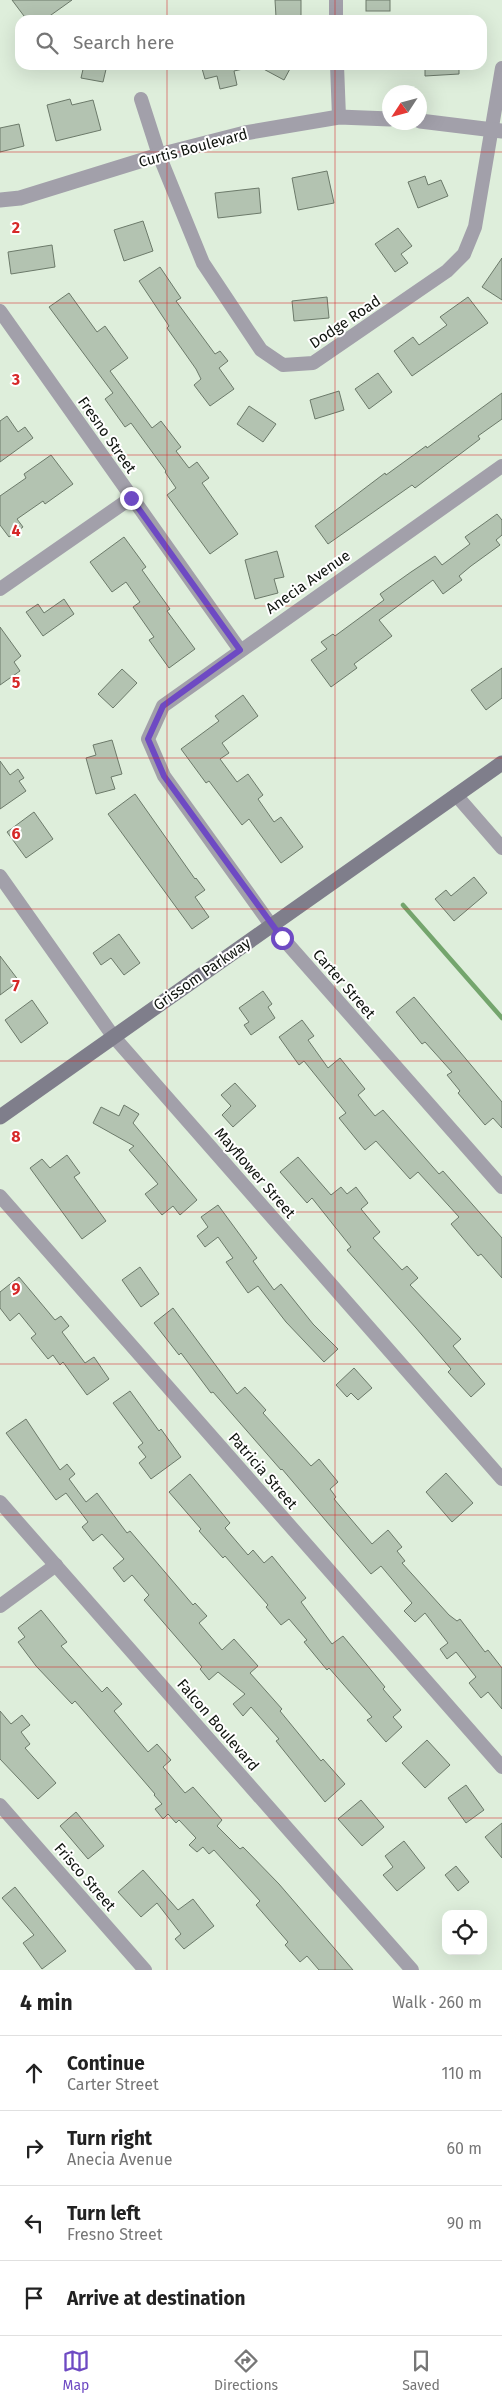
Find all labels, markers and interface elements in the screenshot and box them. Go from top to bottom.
search box [15,15,487,70]
icon: search [33,29,61,57]
text: Search here [73,31,174,54]
north arrow [382,85,427,130]
street label: Curtis Boulevard [137,125,249,171]
text: 2 [12,218,20,237]
street label: Dodge Road [306,292,384,352]
text: 3 [11,370,20,389]
street label: Fresno Street [74,393,140,477]
route end [120,487,143,510]
text: 4 [11,521,21,540]
street label: Anecia Avenue [262,546,354,618]
text: 5 [12,673,21,692]
text: 6 [11,824,21,843]
route start [271,927,294,950]
street label: Grissom Parkway [150,933,254,1014]
street label: Carter Street [309,946,379,1023]
text: 7 [12,976,20,995]
street label: Mayflower Street [211,1124,300,1222]
text: 8 [11,1127,21,1146]
text: 9 [12,1279,21,1298]
street label: Patricia Street [225,1429,302,1513]
street label: Falcon Boulevard [173,1675,263,1775]
street label: Frisco Street [51,1839,120,1915]
map controls [442,1910,487,1955]
button: locate [442,1910,487,1955]
text: 4 min [20,1990,73,2016]
text: Walk · 260 m [392,1993,482,2012]
text: Continue [67,2052,145,2075]
icon: ahead [20,2059,48,2087]
text: 110 m [441,2064,482,2083]
text: Carter Street [67,2075,159,2094]
text: Turn right [67,2127,152,2150]
icon: right [20,2134,48,2162]
text: 60 m [447,2139,482,2158]
text: Anecia Avenue [67,2150,172,2169]
text: Turn left [67,2202,141,2225]
icon: left [20,2209,48,2237]
text: 90 m [447,2214,482,2233]
text: Fresno Street [67,2225,163,2244]
icon: arrive [20,2284,48,2312]
text: Arrive at destination [67,2287,246,2310]
tab: Map [62,2347,90,2394]
tab: Directions [214,2347,278,2394]
tab: Saved [402,2347,440,2394]

